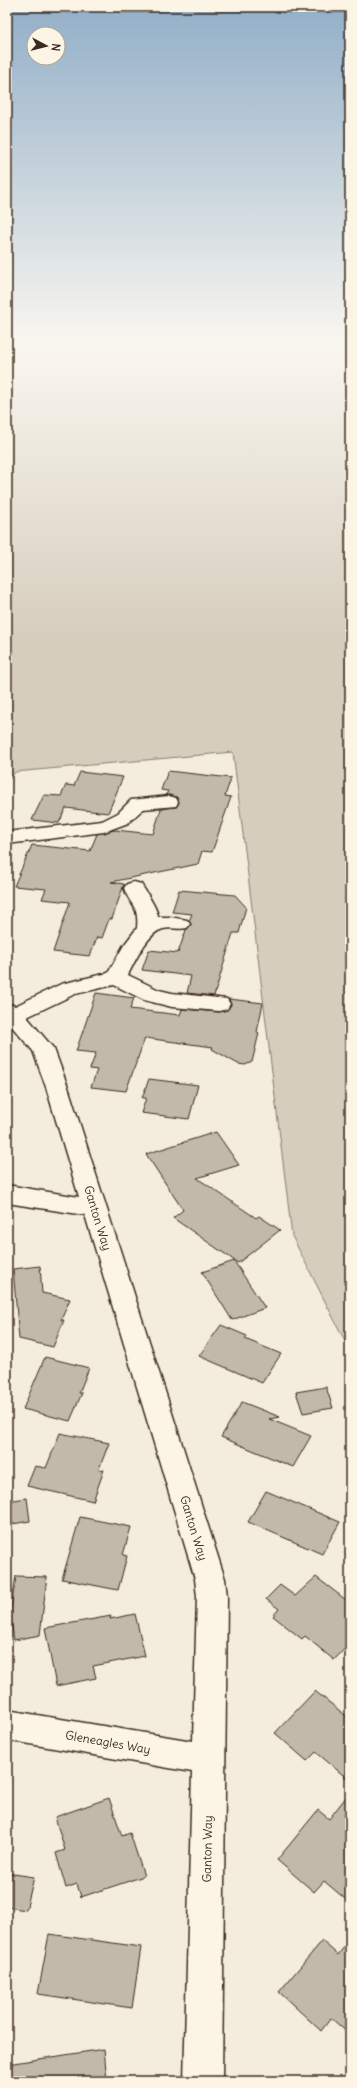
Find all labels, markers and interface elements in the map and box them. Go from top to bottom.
north arrow [26,26,66,66]
text: N [49,43,63,52]
street label: Ganton Way [81,1184,115,1252]
street label: Ganton Way [177,1494,211,1562]
street label: Gleneagles Way [64,1727,152,1757]
street label: Ganton Way [199,1815,215,1883]

